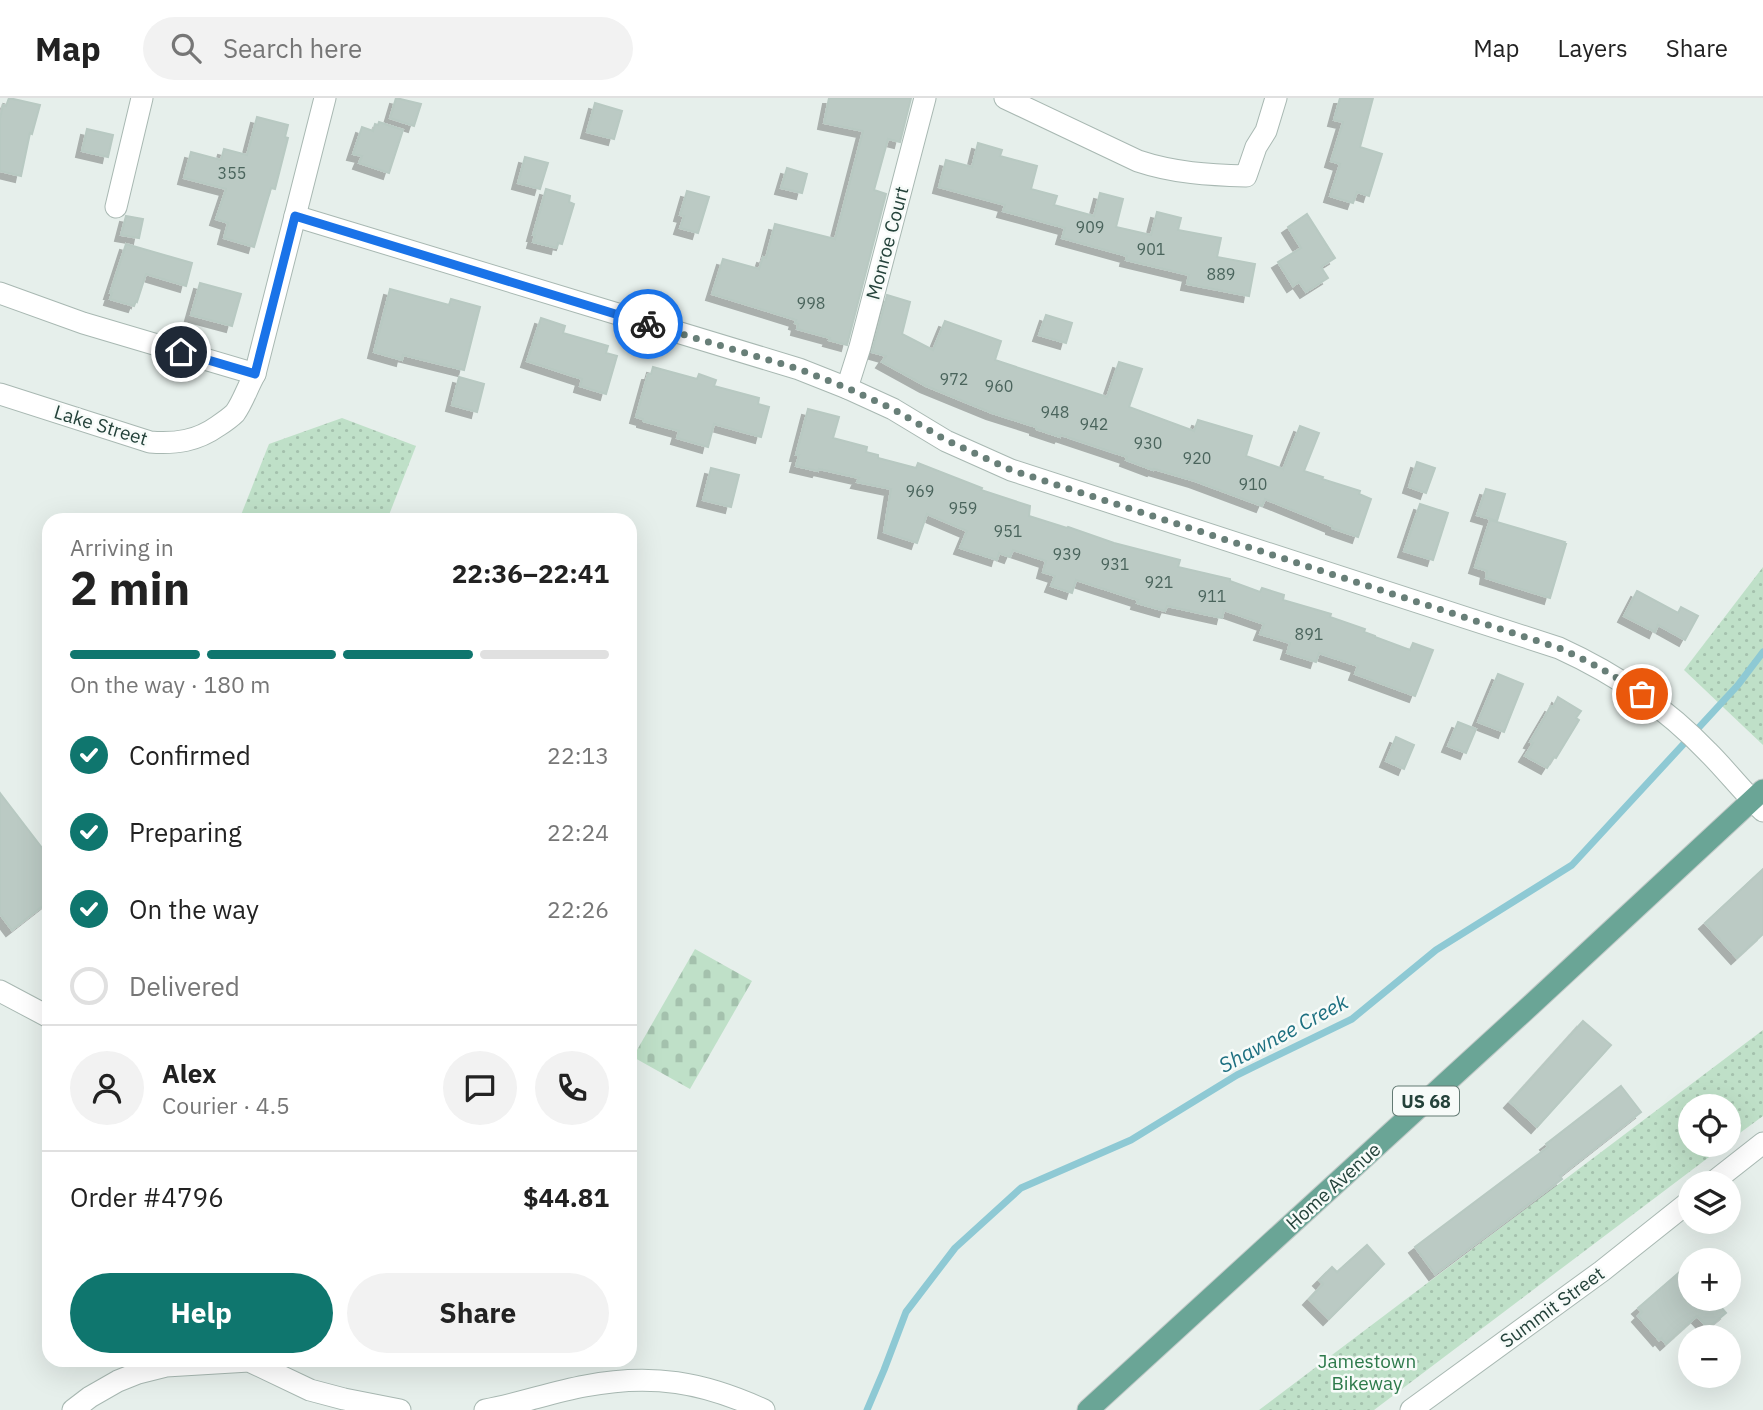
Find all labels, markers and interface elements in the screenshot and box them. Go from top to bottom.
search box [143,17,633,80]
text: Map [35,27,101,70]
icon: search [167,29,205,67]
text: Search here [223,31,362,65]
text: Map [1473,32,1520,64]
text: Layers [1558,32,1628,64]
text: Share [1666,32,1728,64]
house number: 355 [218,163,246,183]
street label: Monroe Court [860,184,914,302]
house number: 909 [1076,217,1104,237]
house number: 901 [1137,239,1165,259]
house number: 889 [1207,264,1235,284]
courier [613,289,683,359]
house number: 998 [797,293,825,313]
icon: bike [629,305,667,343]
pin [151,322,211,382]
icon: home [162,333,200,371]
house number: 972 [940,369,968,389]
house number: 960 [985,376,1013,396]
street label: Lake Street [51,399,151,451]
house number: 948 [1041,402,1069,422]
house number: 942 [1080,414,1108,434]
house number: 930 [1134,433,1162,453]
house number: 920 [1183,448,1211,468]
house number: 910 [1239,474,1267,494]
house number: 969 [906,481,934,501]
house number: 959 [949,498,977,518]
house number: 951 [994,521,1022,541]
text: Arriving in [70,532,174,562]
house number: 939 [1053,544,1081,564]
house number: 931 [1101,554,1129,574]
text: 22:36–22:41 [452,556,609,590]
text: 2 min [70,558,190,618]
house number: 921 [1145,572,1173,592]
house number: 911 [1198,586,1226,606]
house number: 891 [1295,624,1323,644]
pin [1612,664,1672,724]
text: On the way · 180 m [70,669,270,699]
icon: bag [1623,675,1661,713]
icon: check [70,736,108,774]
text: Confirmed [129,738,251,772]
text: 22:13 [547,740,609,770]
icon: check [70,813,108,851]
text: Preparing [129,815,242,849]
text: 22:24 [547,817,609,847]
icon: check [70,890,108,928]
text: On the way [129,892,259,926]
text: 22:26 [547,894,609,924]
text: Delivered [129,969,240,1003]
water label: Shawnee Creek [1214,987,1353,1079]
button: person [70,1051,144,1125]
button: chat [443,1051,517,1125]
button: phone [535,1051,609,1125]
text: Alex [162,1056,216,1090]
road number: US 68 [1393,1086,1459,1116]
text: Courier · 4.5 [162,1090,290,1120]
map controls [1678,1094,1741,1388]
button: locate [1678,1094,1741,1157]
street label: Home Avenue [1281,1137,1385,1235]
button: layers [1678,1171,1741,1234]
text: Order #4796 [70,1180,224,1214]
text: $44.81 [523,1180,609,1214]
button: + [1678,1248,1741,1311]
street label: Summit Street [1495,1261,1609,1353]
button: Help [70,1273,333,1353]
button: Share [347,1273,609,1353]
button: − [1678,1325,1741,1388]
park label: Jamestown Bikeway [1318,1349,1416,1395]

